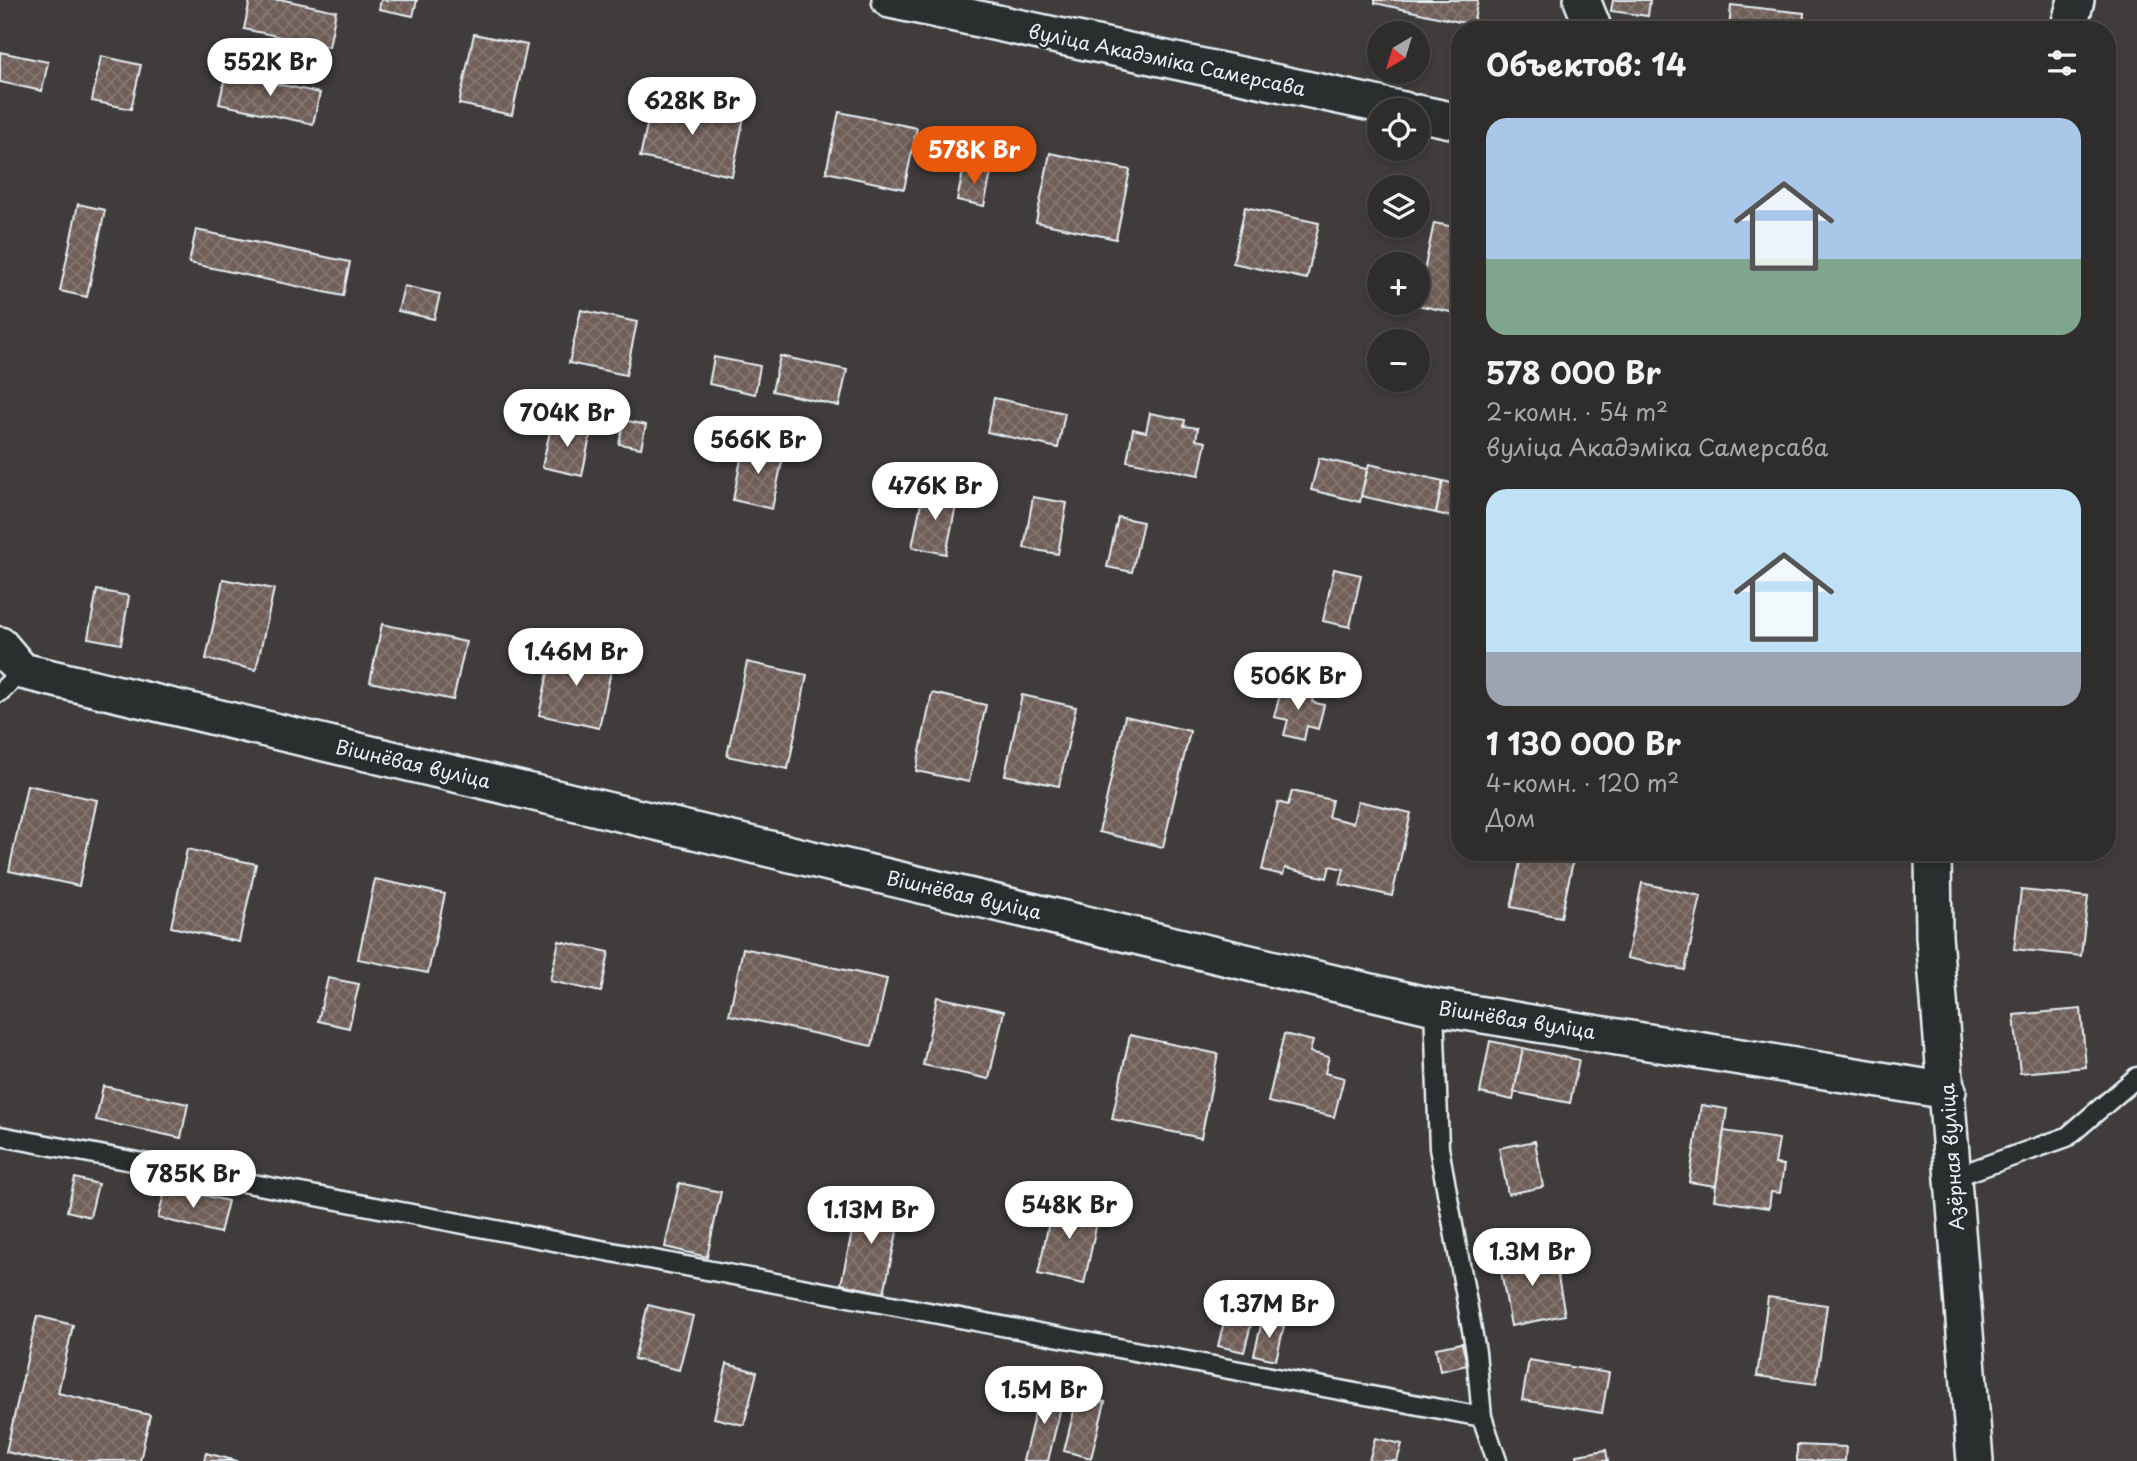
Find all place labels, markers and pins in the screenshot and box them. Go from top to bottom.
pin: 552K Br [205,38,335,98]
pin: 628K Br [627,78,757,137]
pin: 578K Br [909,127,1039,186]
pin: 704K Br [502,390,632,449]
pin: 566K Br [693,416,823,476]
pin: 476K Br [870,462,1000,522]
pin: 1.46M Br [504,628,648,688]
pin: 506K Br [1233,652,1363,712]
pin: 785K Br [128,1150,258,1210]
pin: 548K Br [1004,1182,1134,1241]
pin: 1.13M Br [799,1186,943,1246]
pin: 1.3M Br [1467,1228,1597,1288]
pin: 1.37M Br [1197,1280,1341,1340]
pin: 1.5M Br [979,1366,1109,1426]

